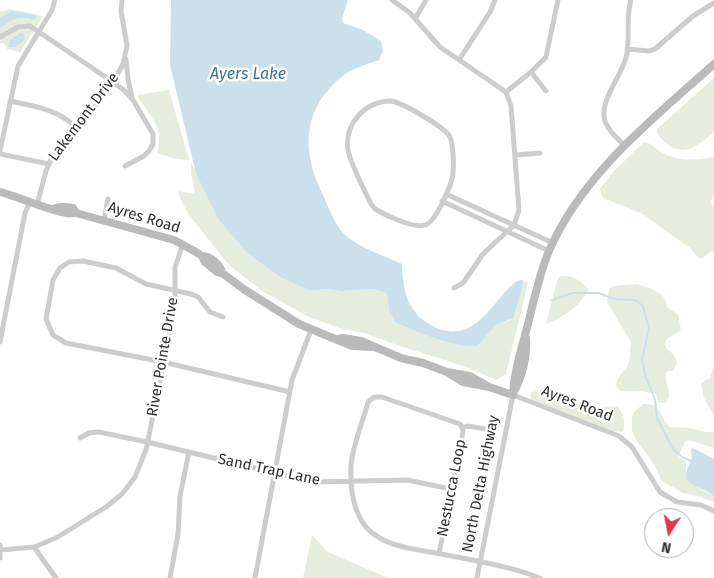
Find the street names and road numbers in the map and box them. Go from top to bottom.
street label: Lakemont Drive [45,69,123,165]
street label: Ayres Road [105,198,183,238]
street label: River Pointe Drive [144,296,182,418]
street label: Ayres Road [539,382,615,426]
street label: North Delta Highway [459,414,503,554]
street label: Nestucca Loop [434,438,470,538]
street label: Sand Trap Lane [216,450,322,490]

